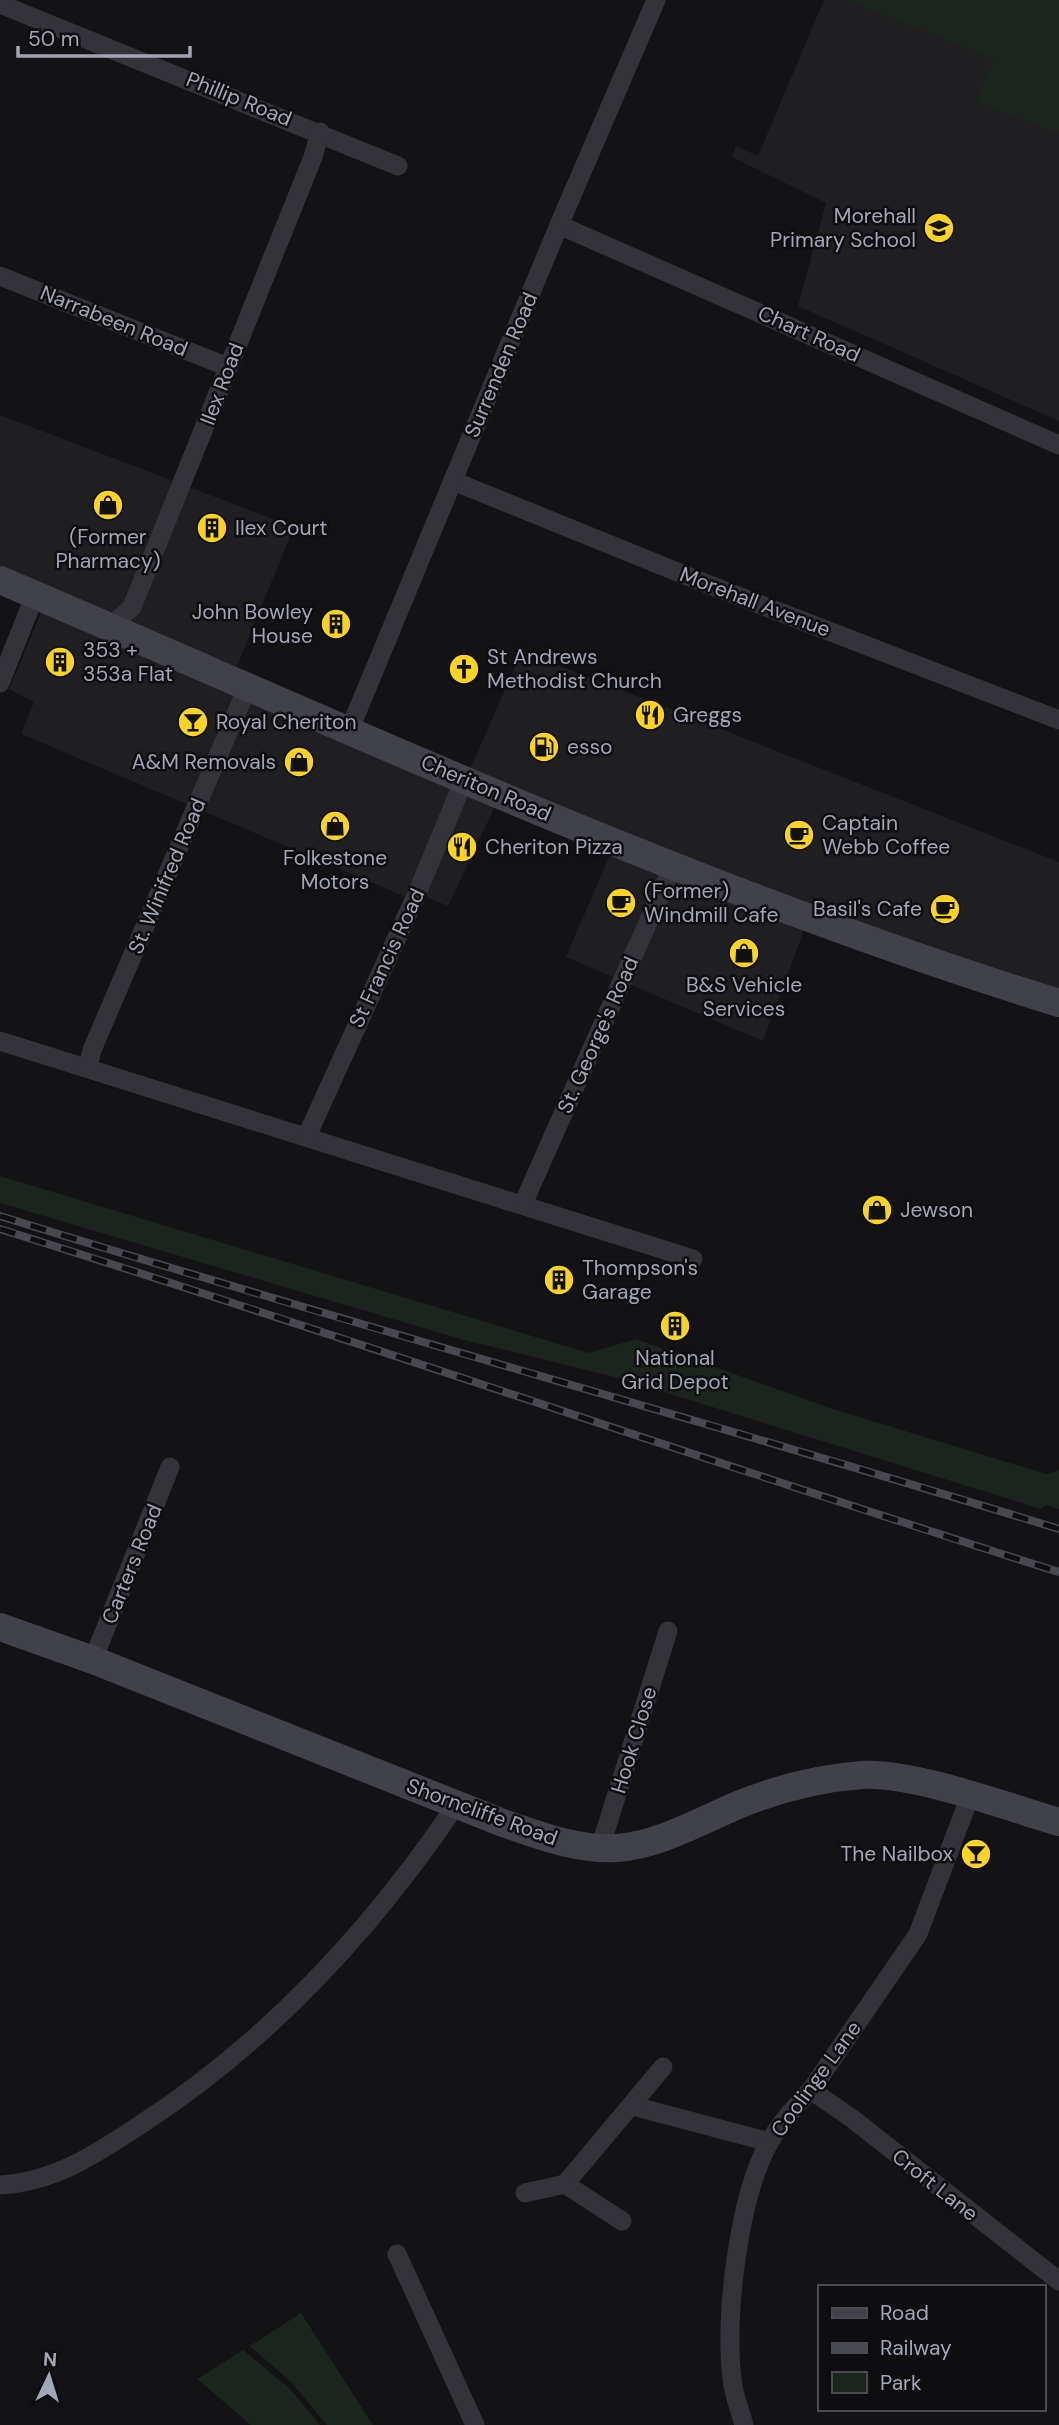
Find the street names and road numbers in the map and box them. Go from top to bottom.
street label: Phillip Road [182,65,296,133]
street label: Narrabeen Road [36,279,192,363]
street label: Surrenden Road [458,288,544,442]
street label: Chart Road [753,299,865,369]
street label: Ilex Road [194,339,250,429]
street label: Morehall Avenue [676,560,834,644]
street label: Cheriton Road [417,748,555,828]
street label: St. Winifred Road [122,794,212,958]
street label: St Francis Road [342,884,432,1032]
street label: St. George's Road [551,952,645,1118]
street label: Carters Road [95,1500,169,1628]
street label: Hook Close [605,1683,663,1797]
street label: Shorncliffe Road [403,1772,561,1852]
street label: Coolinge Lane [764,2015,868,2143]
street label: Croft Lane [886,2142,984,2228]

